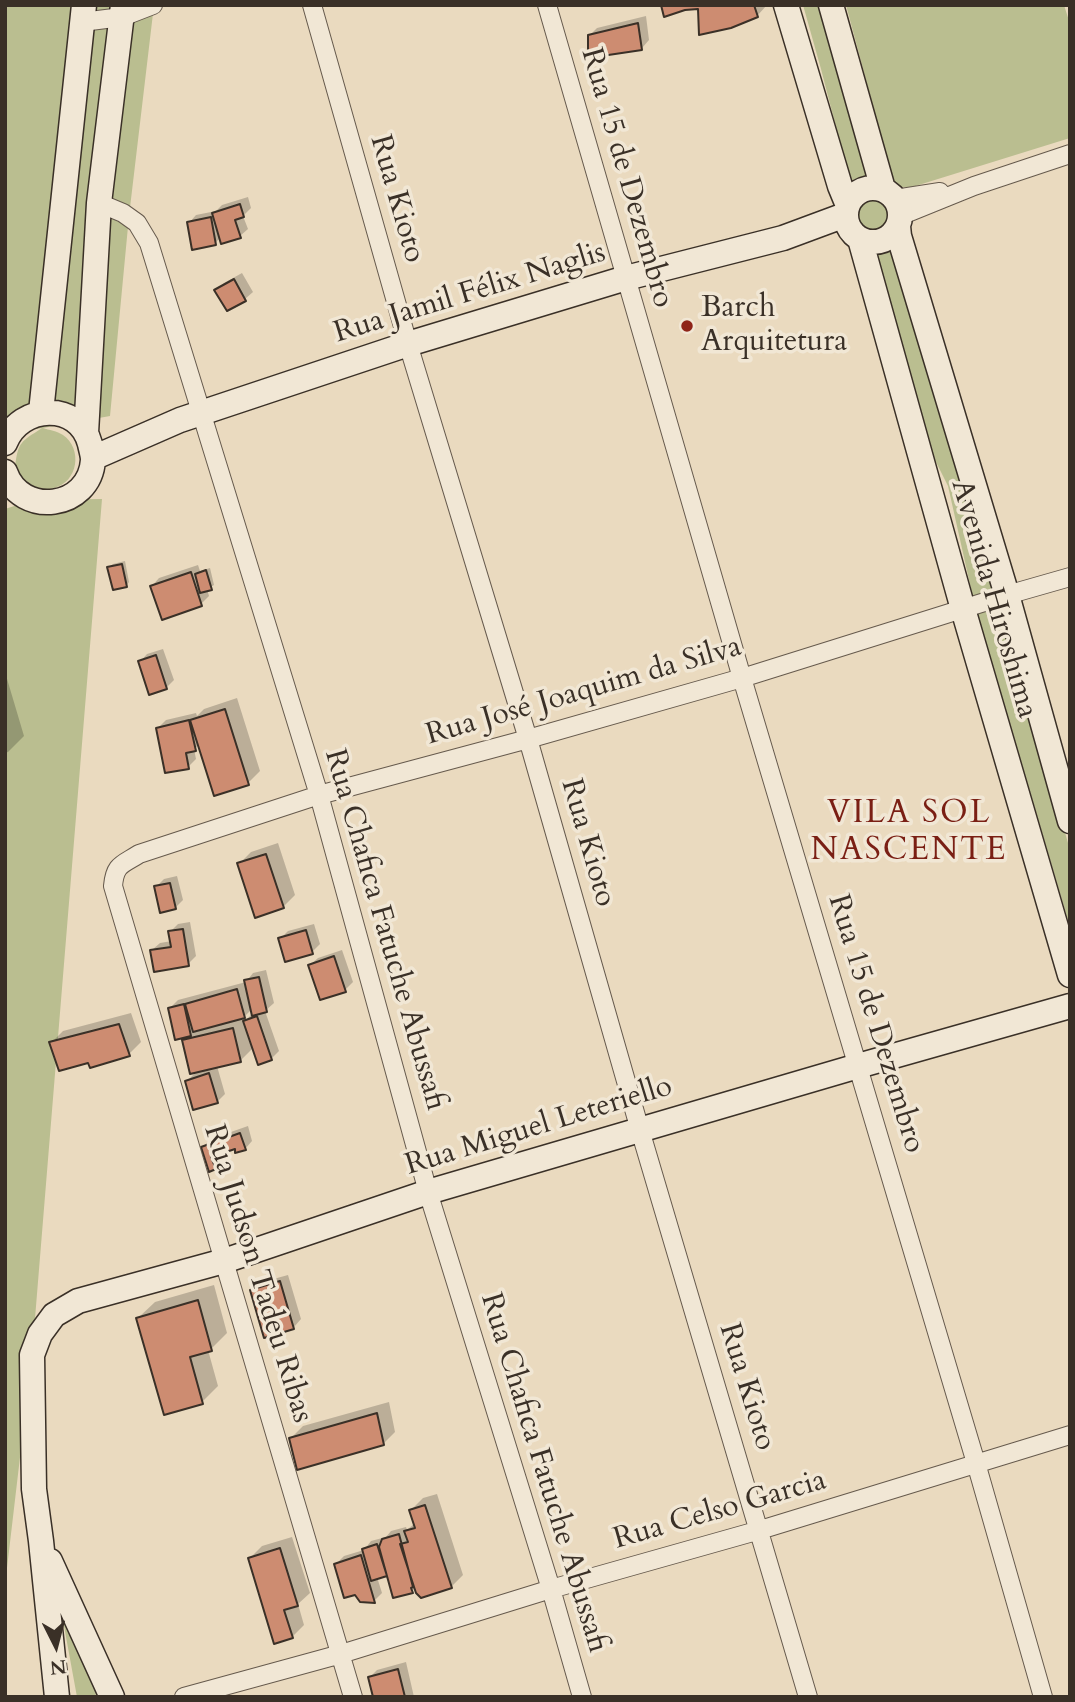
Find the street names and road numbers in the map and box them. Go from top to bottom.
street label: Rua 15 de Dezembro [572,44,680,312]
street label: Rua Kioto [361,131,431,267]
street label: Rua Jamil Félix Naglis [330,236,610,352]
street label: Avenida Hiroshima [942,476,1044,722]
street label: Rua José Joaquim da Silva [422,630,746,754]
street label: Rua Chafica Fatuche Abussafi [315,745,453,1115]
street label: Rua Kioto [552,775,622,911]
street label: Rua 15 de Dezembro [819,890,931,1158]
street label: Rua Miguel Leteriello [401,1069,677,1185]
street label: Rua Judson Tadeu Ribas [195,1121,319,1427]
street label: Rua Chafica Fatuche Abussafi [471,1289,615,1657]
street label: Rua Kioto [710,1319,782,1455]
street label: Rua Celso Garcia [610,1463,830,1559]

